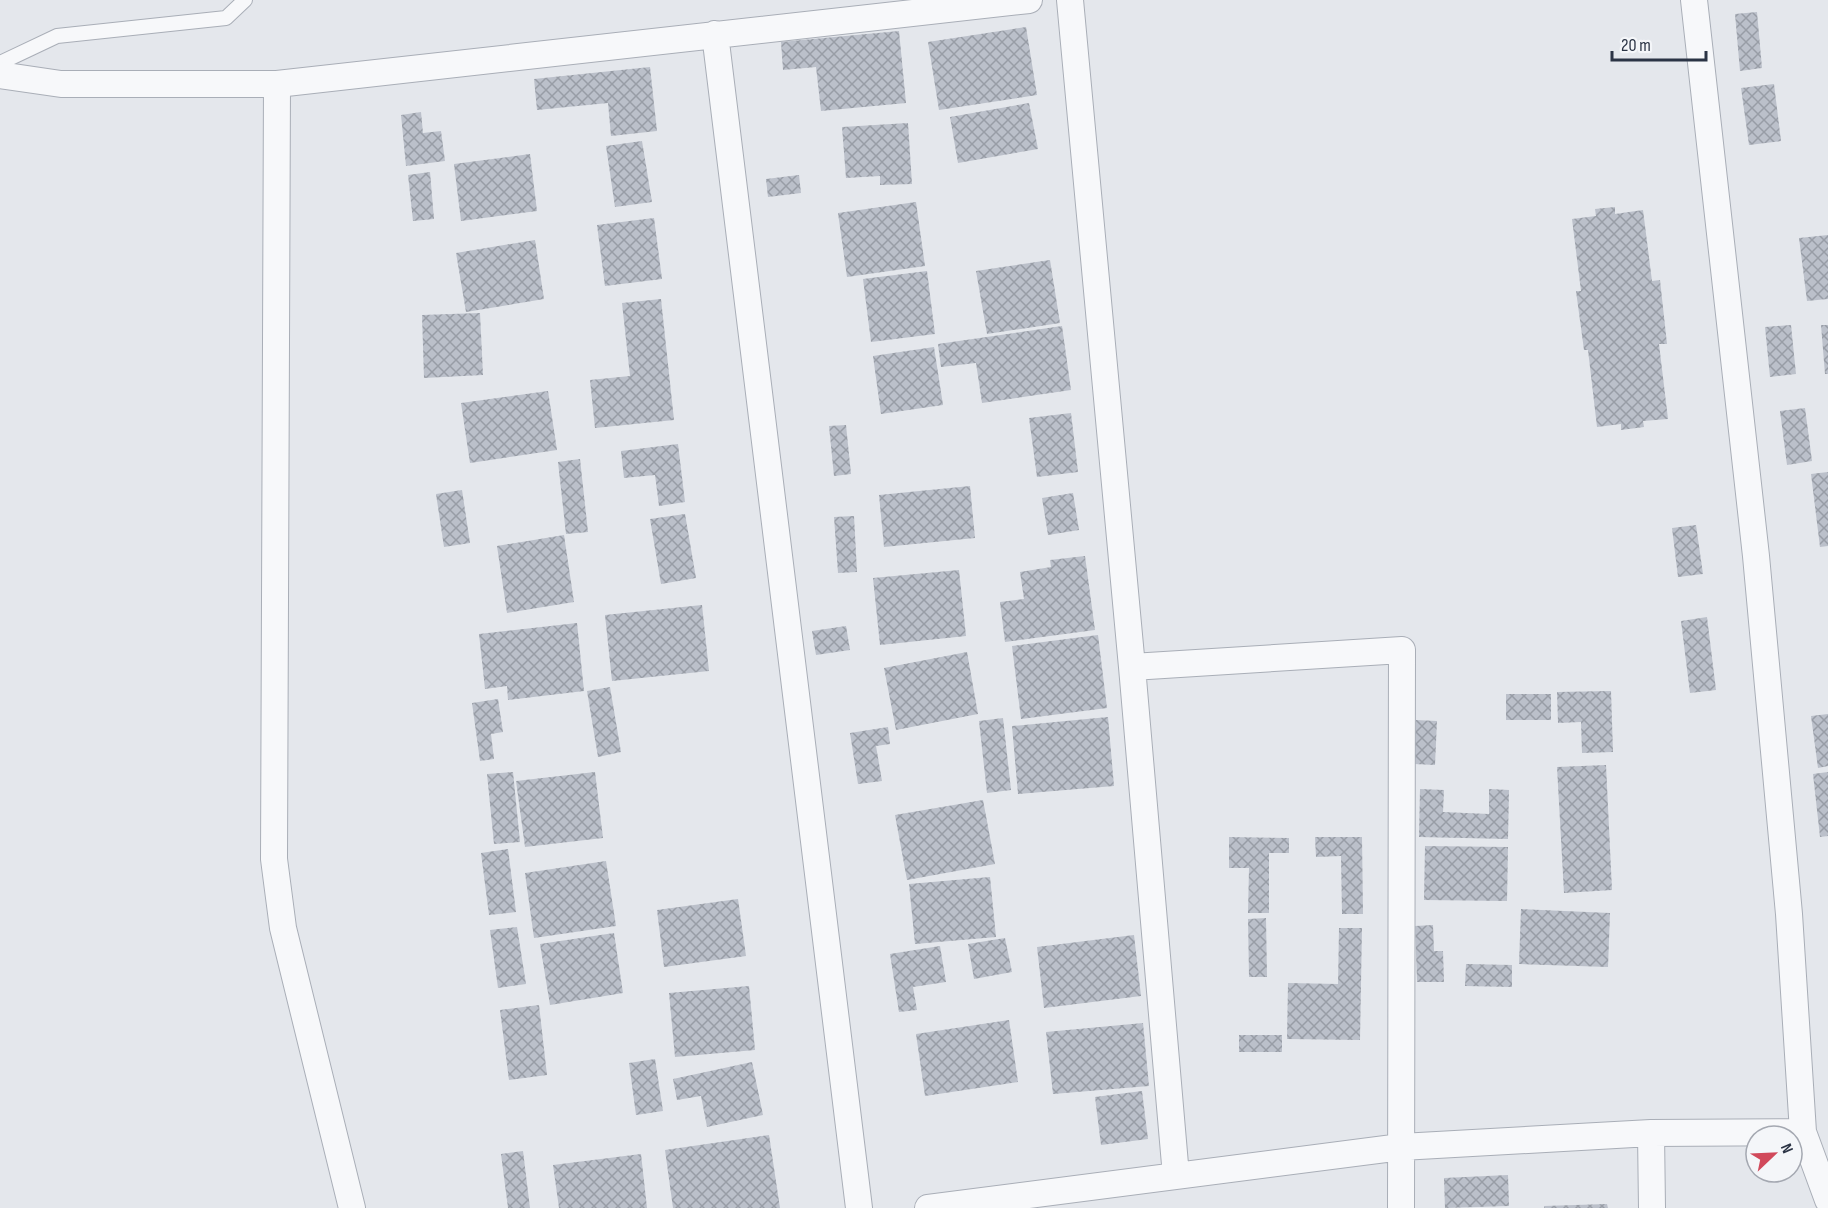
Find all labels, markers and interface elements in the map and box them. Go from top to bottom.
scale bar [1612,24,1706,62]
text: 20 m [1621,35,1651,56]
north arrow [1744,1124,1804,1184]
text: N [1776,1141,1797,1156]

